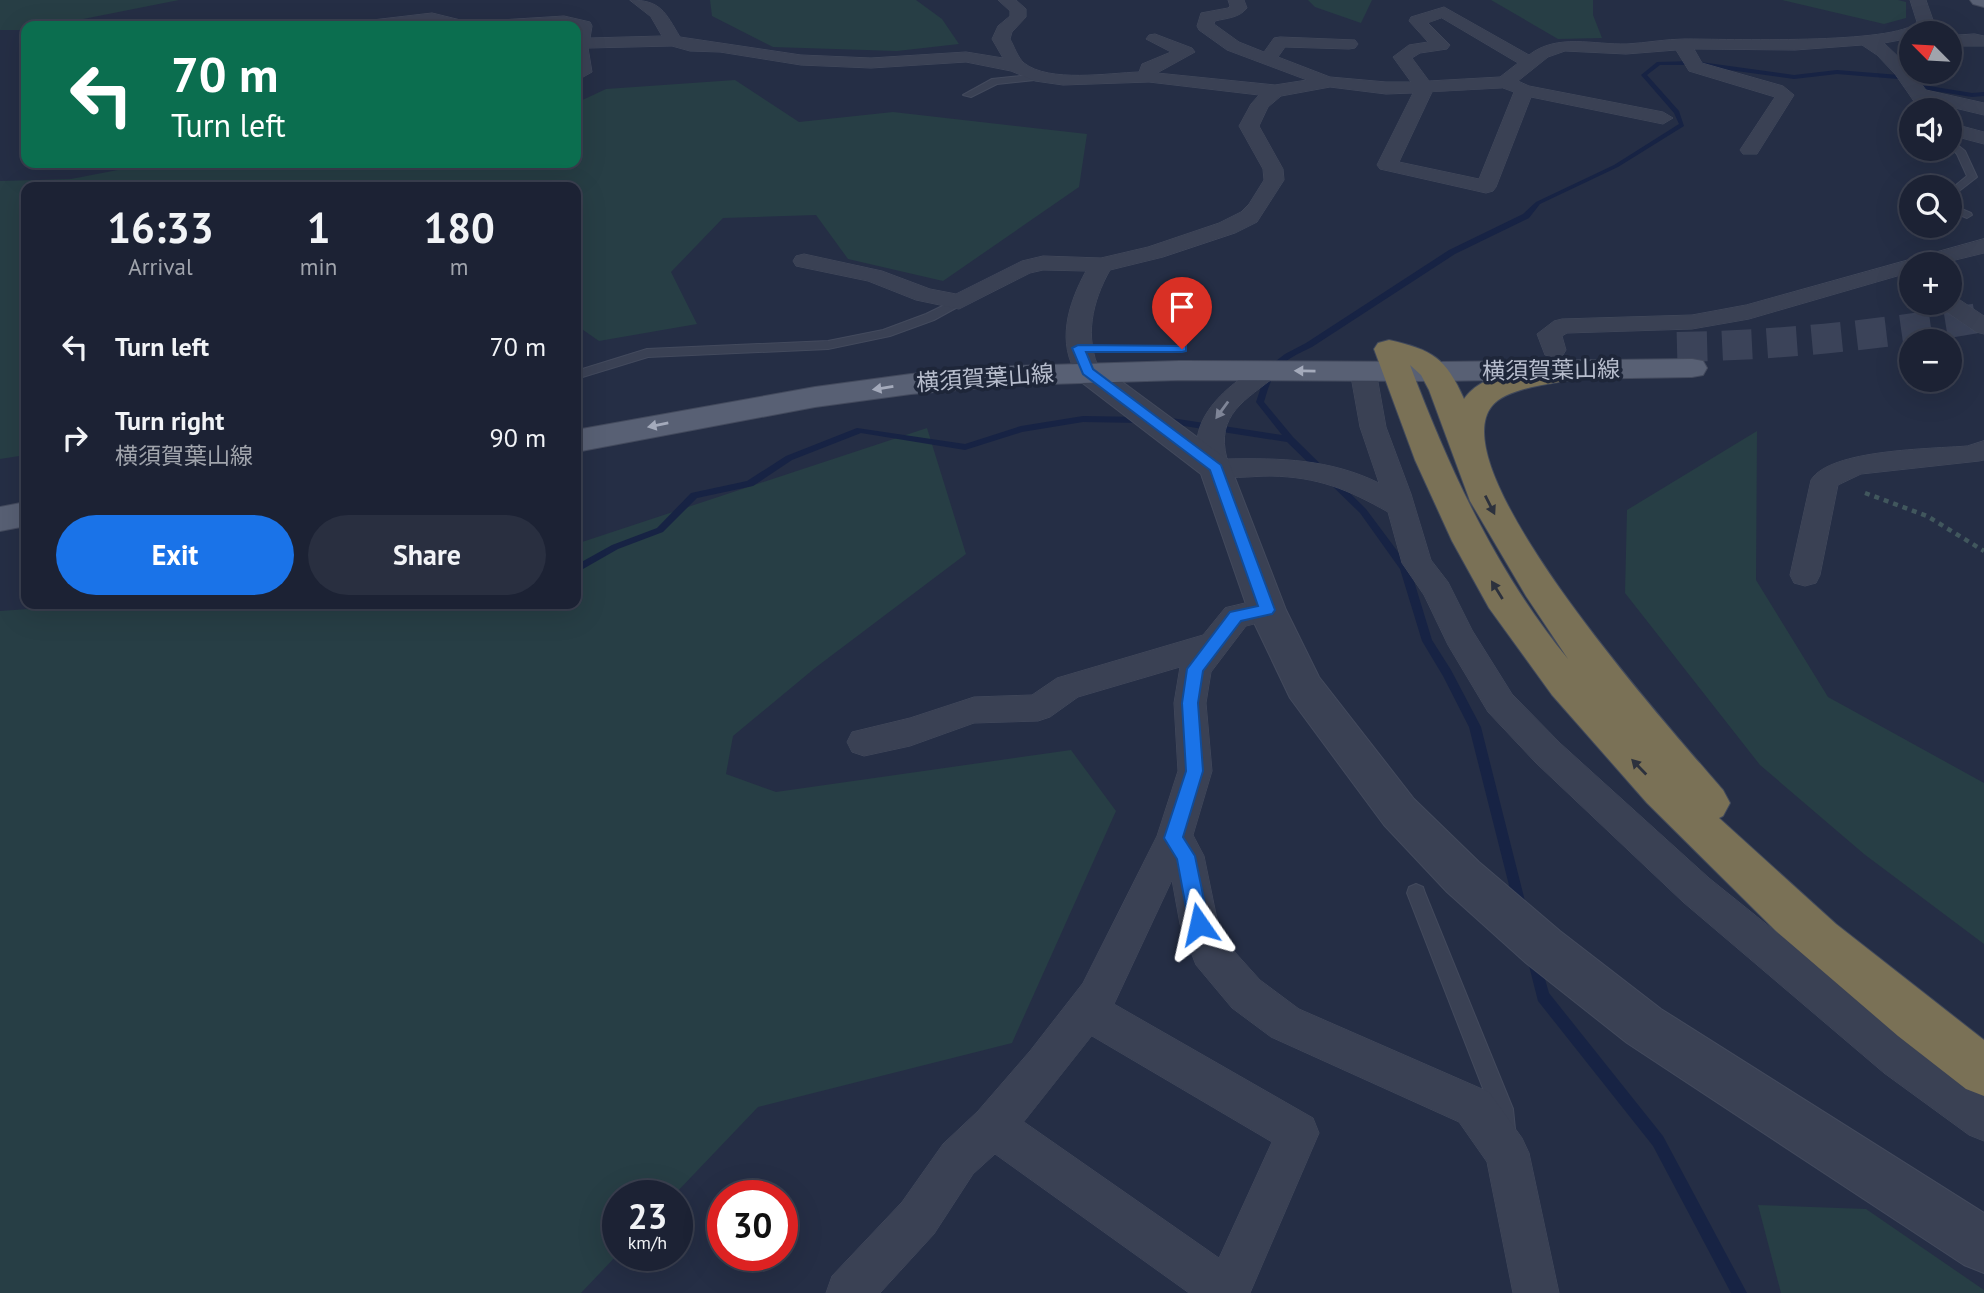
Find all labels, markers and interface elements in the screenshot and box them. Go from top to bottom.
north arrow [1899,21,1962,84]
map controls [1899,21,1962,392]
text: 70 m [171,42,278,106]
icon: left [56,49,147,140]
button: sound [1899,98,1962,161]
text: Turn left [171,104,286,146]
button: search [1899,175,1962,238]
text: 16:33 [107,200,214,255]
text: 1 [307,200,330,255]
text: 180 [423,200,495,255]
text: Arrival [128,252,193,281]
text: min [300,252,337,281]
text: m [450,252,468,281]
button: + [1899,252,1962,315]
pin [1152,277,1212,349]
icon: arrive [1163,288,1201,326]
icon: left [56,328,94,366]
button: − [1899,329,1962,392]
text: Turn left [115,330,209,363]
text: 70 m [490,330,546,363]
street label: 横須賀葉山線 [1482,354,1620,385]
street label: 横須賀葉山線 [915,358,1055,397]
one-way arrow [1294,365,1316,376]
one-way arrow [872,383,894,394]
one-way arrow [1215,401,1229,419]
text: Turn right [115,404,224,437]
icon: right [56,419,94,457]
one-way arrow [647,420,669,431]
text: 90 m [490,421,546,454]
text: 横須賀葉山線 [115,441,253,470]
one-way arrow [1484,495,1495,515]
button: Exit [56,515,294,595]
button: Share [308,515,546,595]
one-way arrow [1491,580,1504,599]
one-way arrow [1632,759,1648,776]
position arrow [1162,887,1236,961]
speed limit sign: 30 [707,1180,798,1271]
text: 23 [628,1193,667,1239]
text: km/h [628,1231,667,1254]

